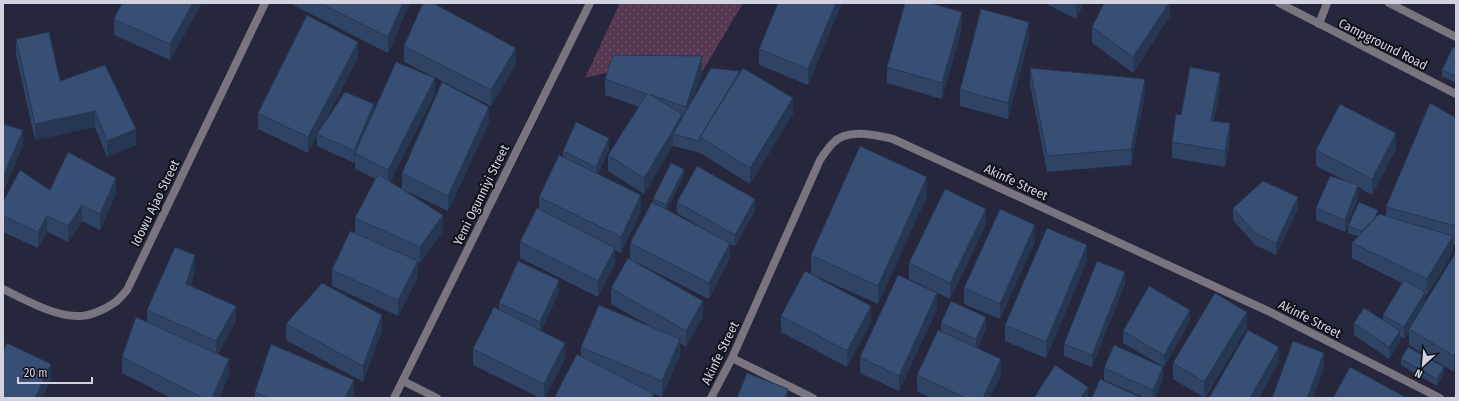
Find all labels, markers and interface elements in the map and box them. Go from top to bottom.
street label: Campground Road [1336,15,1430,73]
street label: Yemi Ogunniyi Street [450,141,512,248]
street label: Idowu Ajao Street [128,157,183,249]
street label: Akinfe Street [982,161,1051,204]
street label: Akinfe Street [1276,297,1345,342]
street label: Akinfe Street [698,318,742,387]
north arrow [1403,345,1443,385]
scale bar [18,359,92,385]
text: 20 m [24,366,48,380]
text: N [1413,366,1425,381]

